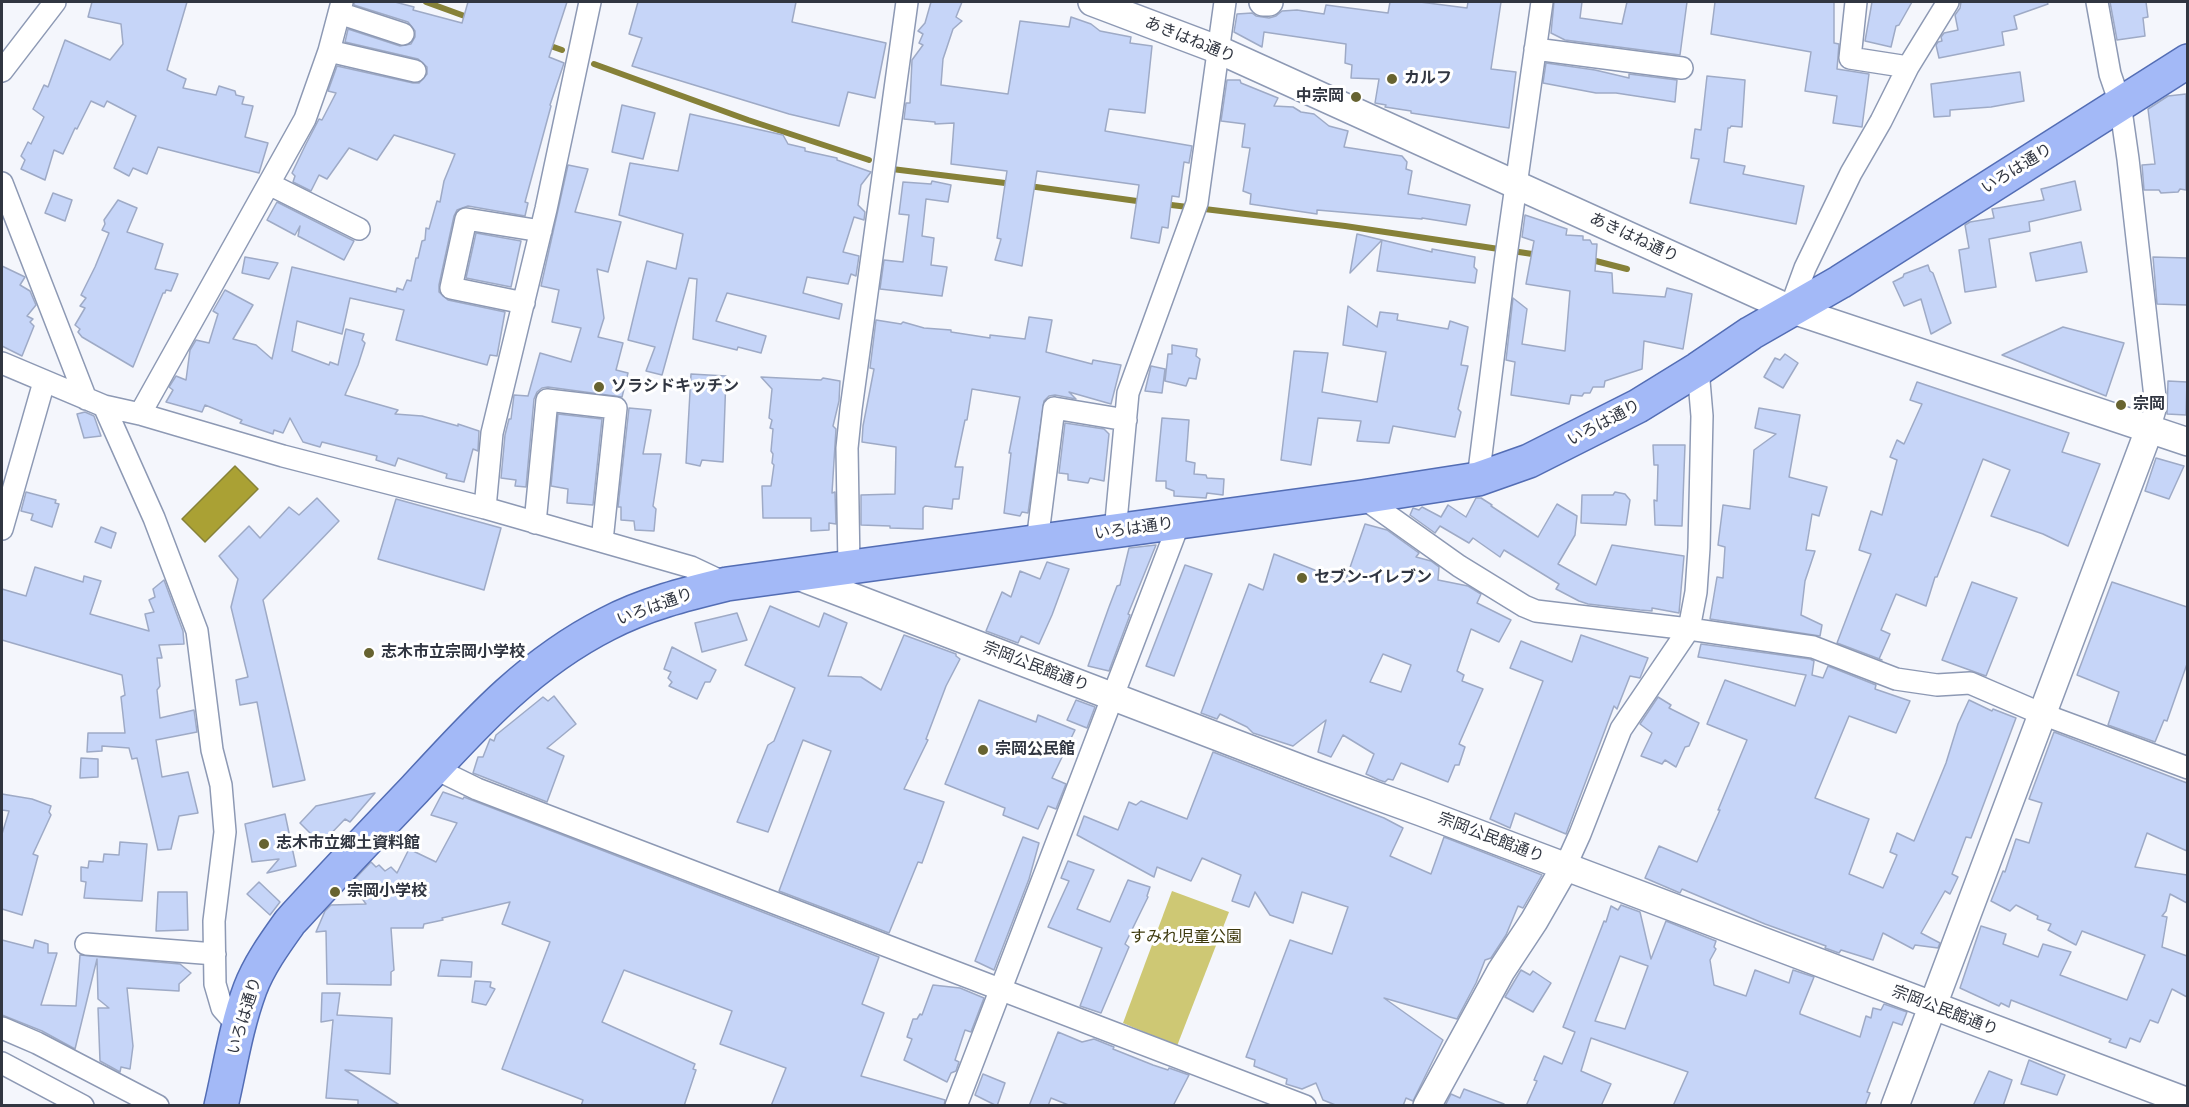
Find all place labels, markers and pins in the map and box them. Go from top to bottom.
place label: カルフ [1404,69,1452,89]
marker: カルフ [1385,72,1399,86]
place label: 中宗岡 [1296,87,1344,107]
marker: 中宗岡 [1349,90,1363,104]
place label: ソラシドキッチン [611,377,739,397]
marker: ソラシドキッチン [592,380,606,394]
place label: 宗岡 [2133,395,2165,415]
marker: 宗岡 [2114,398,2128,412]
place label: セブン-イレブン [1314,568,1432,588]
marker: セブン-イレブン [1295,571,1309,585]
place label: 志木市立宗岡小学校 [381,643,525,663]
marker: 志木市立宗岡小学校 [362,646,376,660]
place label: 宗岡公民館 [995,740,1075,760]
marker: 宗岡公民館 [976,743,990,757]
place label: 志木市立郷土資料館 [276,834,420,854]
marker: 志木市立郷土資料館 [257,837,271,851]
place label: 宗岡小学校 [347,882,427,902]
marker: 宗岡小学校 [328,885,342,899]

